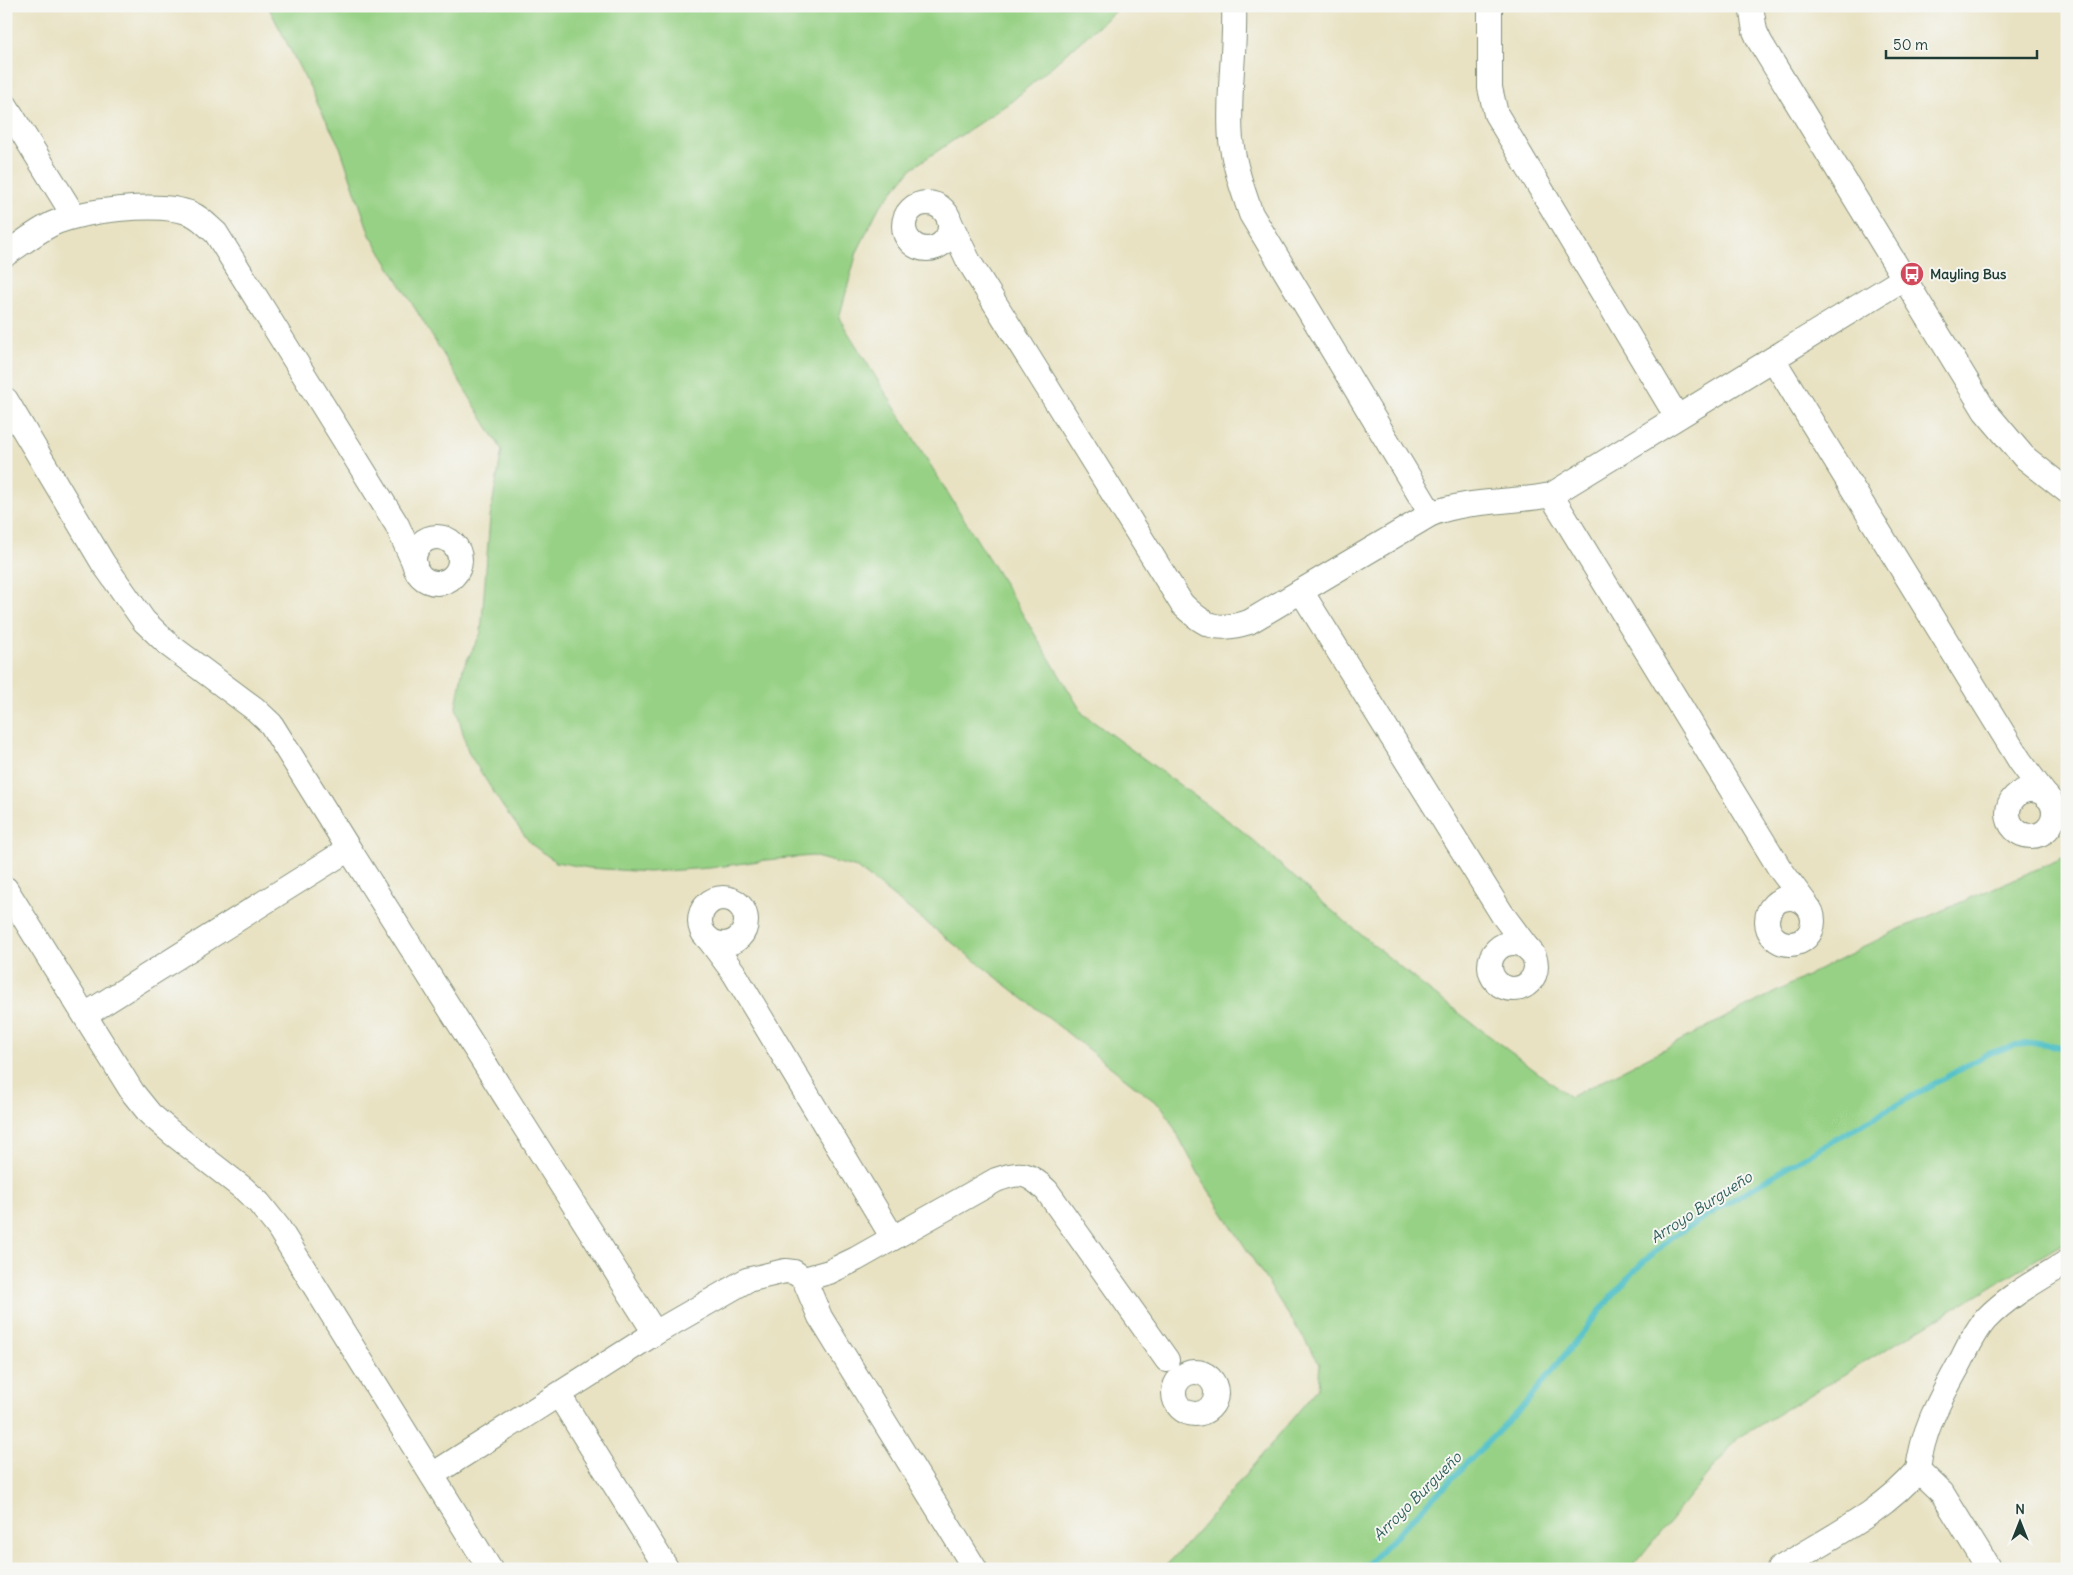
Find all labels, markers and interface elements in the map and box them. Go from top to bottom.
scale bar [1886,28,2037,60]
text: 50 m [1893,35,1928,54]
bus stop icon: Mayling Bus [1899,261,1925,287]
place label: Mayling Bus [1930,265,2007,283]
water label: Arroyo Burgueño [1647,1166,1757,1247]
water label: Arroyo Burgueño [1369,1447,1466,1544]
north arrow [1996,1498,2046,1548]
text: N [2015,1500,2025,1518]

